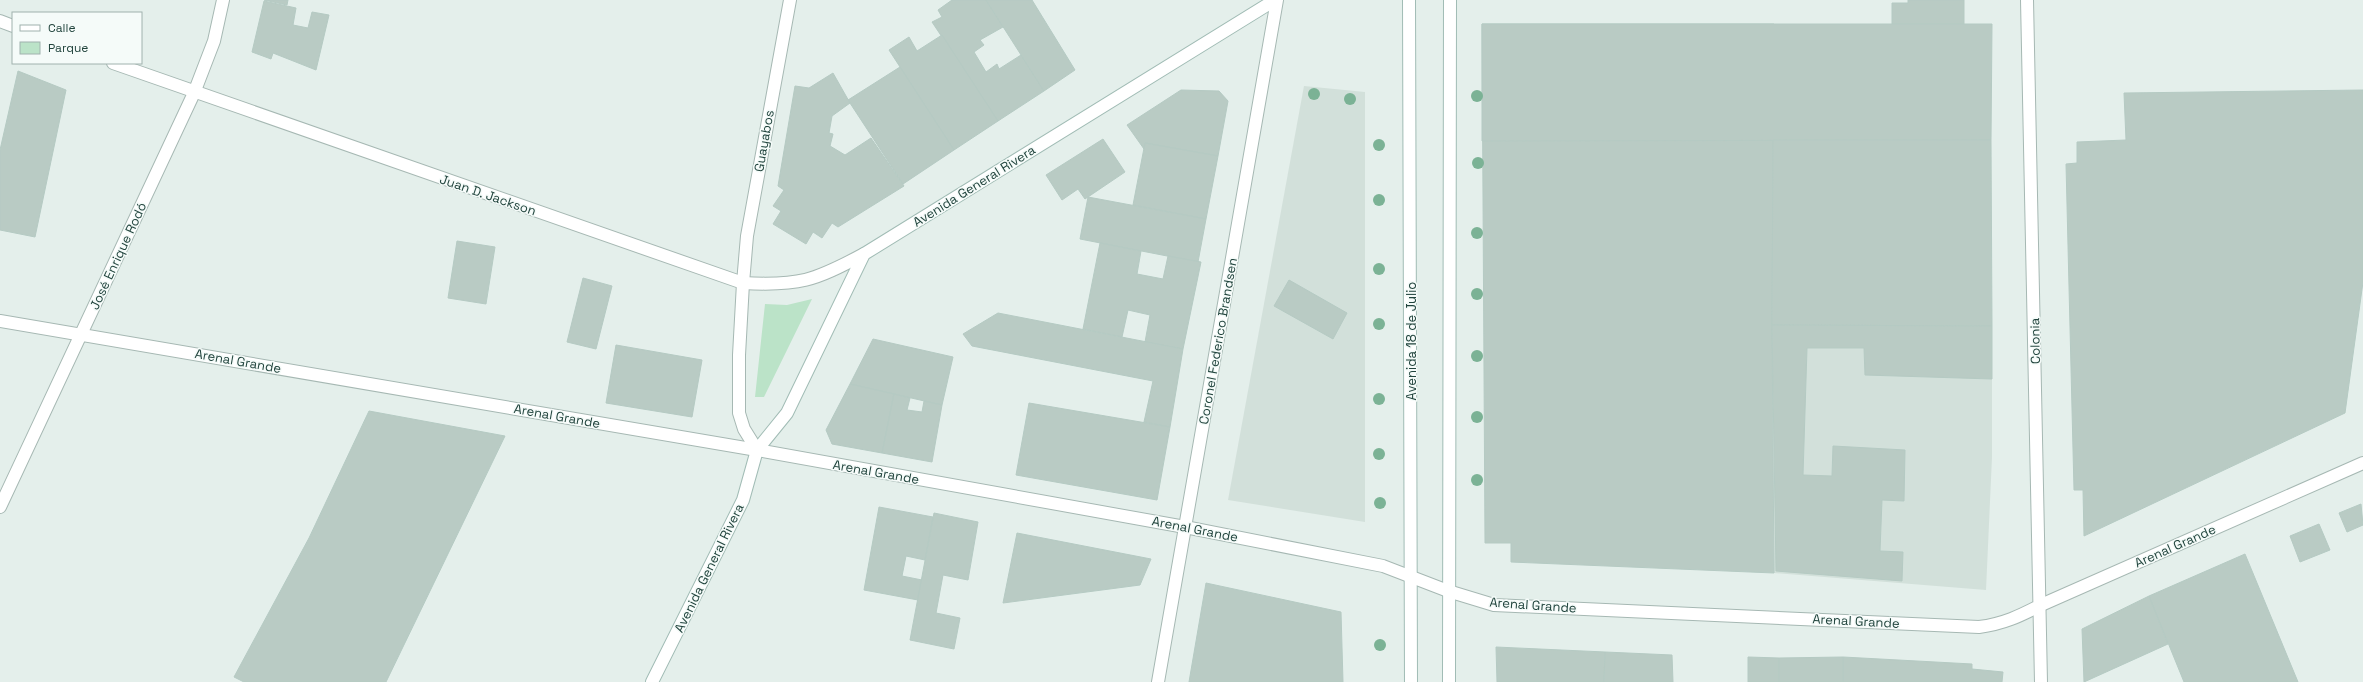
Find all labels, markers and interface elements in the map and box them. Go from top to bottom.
legend [12,12,142,64]
text: Calle [48,20,76,36]
text: Parque [48,40,88,56]
street label: Guayabos [750,109,778,173]
street label: Avenida General Rivera [910,141,1039,231]
street label: Juan D. Jackson [438,171,538,219]
street label: José Enrique Rodó [86,200,150,312]
street label: Coronel Federico Brandsen [1195,256,1241,426]
street label: Avenida 18 de Julio [1403,282,1420,400]
street label: Colonia [2026,317,2044,364]
street label: Arenal Grande [194,345,282,377]
street label: Arenal Grande [513,400,601,432]
street label: Arenal Grande [832,456,920,488]
street label: Avenida General Rivera [670,500,748,635]
street label: Arenal Grande [1151,512,1239,546]
street label: Arenal Grande [2132,520,2218,572]
street label: Arenal Grande [1489,593,1577,617]
street label: Arenal Grande [1812,610,1900,632]

